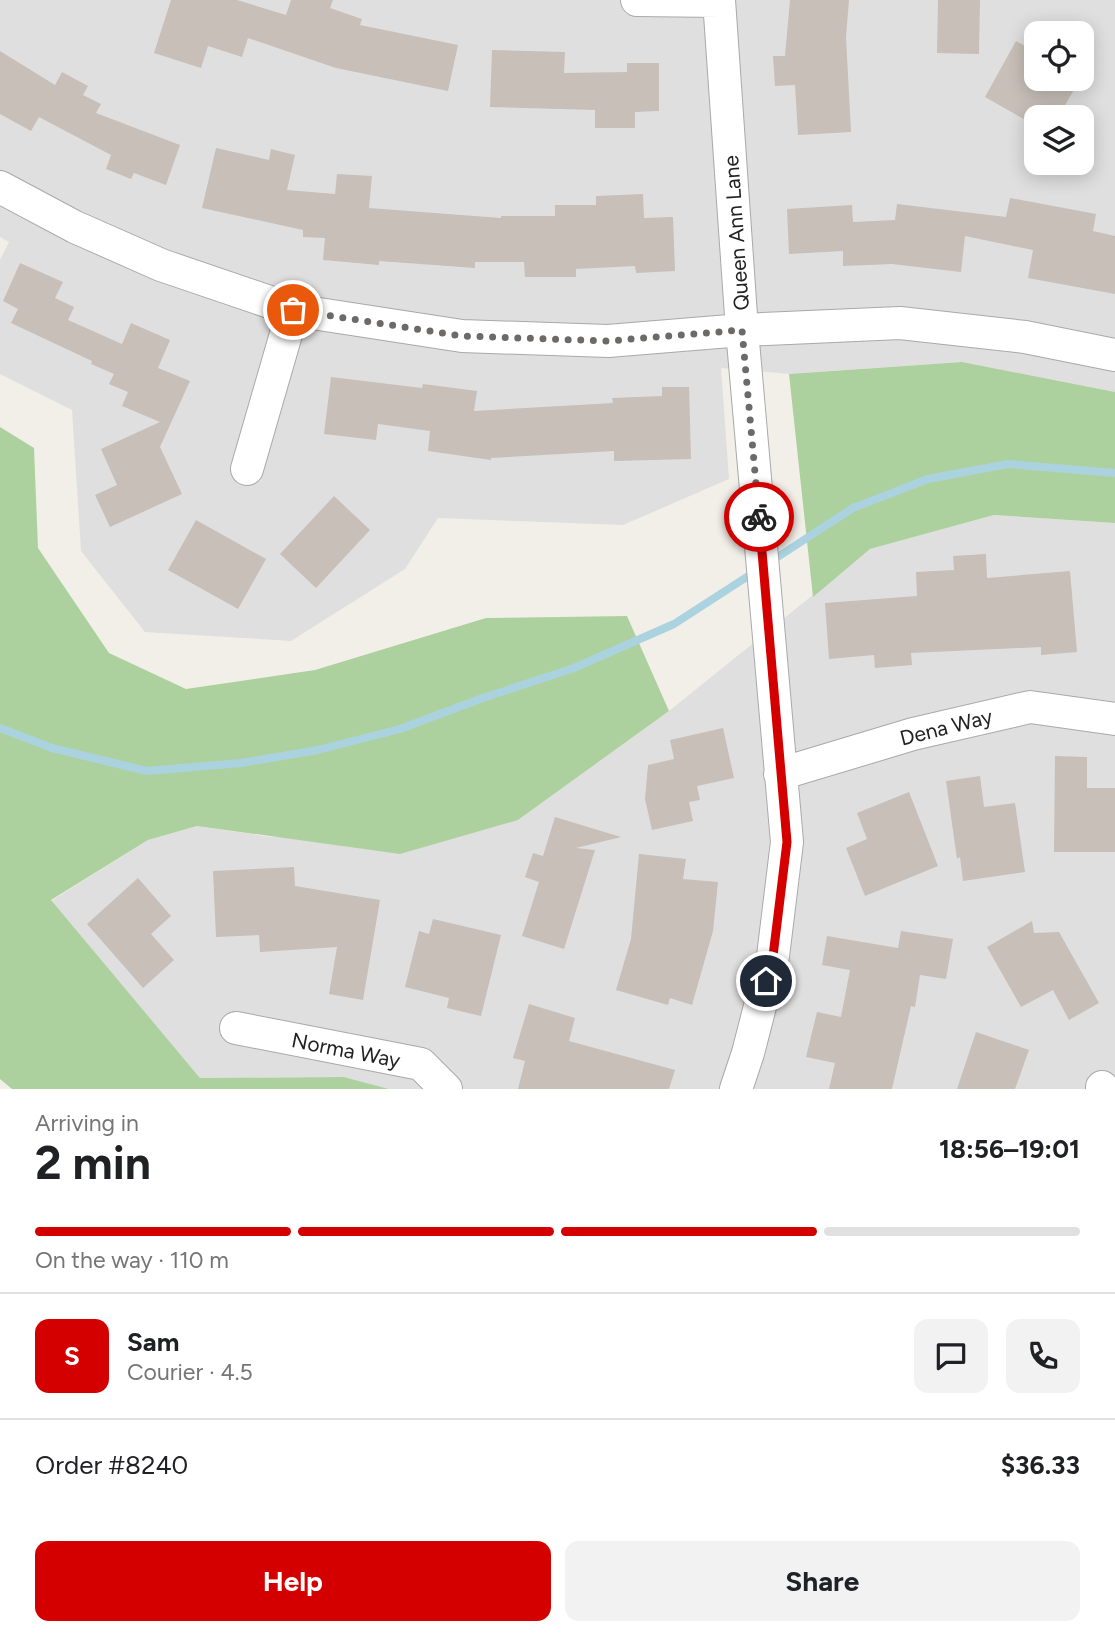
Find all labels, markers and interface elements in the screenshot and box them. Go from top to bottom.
map controls [1024,21,1094,175]
button: locate [1024,21,1094,91]
button: layers [1024,105,1094,175]
street label: Queen Ann Lane [718,155,754,311]
pin [263,280,323,340]
icon: bag [274,291,312,329]
courier [724,482,794,552]
icon: bike [740,498,778,536]
street label: Dena Way [897,703,995,751]
pin [736,951,796,1011]
icon: home [747,962,785,1000]
street label: Norma Way [290,1027,402,1073]
text: Arriving in [35,1109,139,1137]
text: 18:56–19:01 [939,1133,1080,1165]
text: 2 min [35,1135,151,1191]
text: On the way · 110 m [35,1246,229,1274]
button: chat [914,1319,988,1393]
button: phone [1006,1319,1080,1393]
text: Sam [127,1326,179,1358]
text: S [64,1340,80,1372]
text: Courier · 4.5 [127,1358,253,1386]
text: Order #8240 [35,1449,188,1481]
text: $36.33 [1001,1449,1080,1481]
button: Help [35,1541,551,1621]
button: Share [565,1541,1080,1621]

